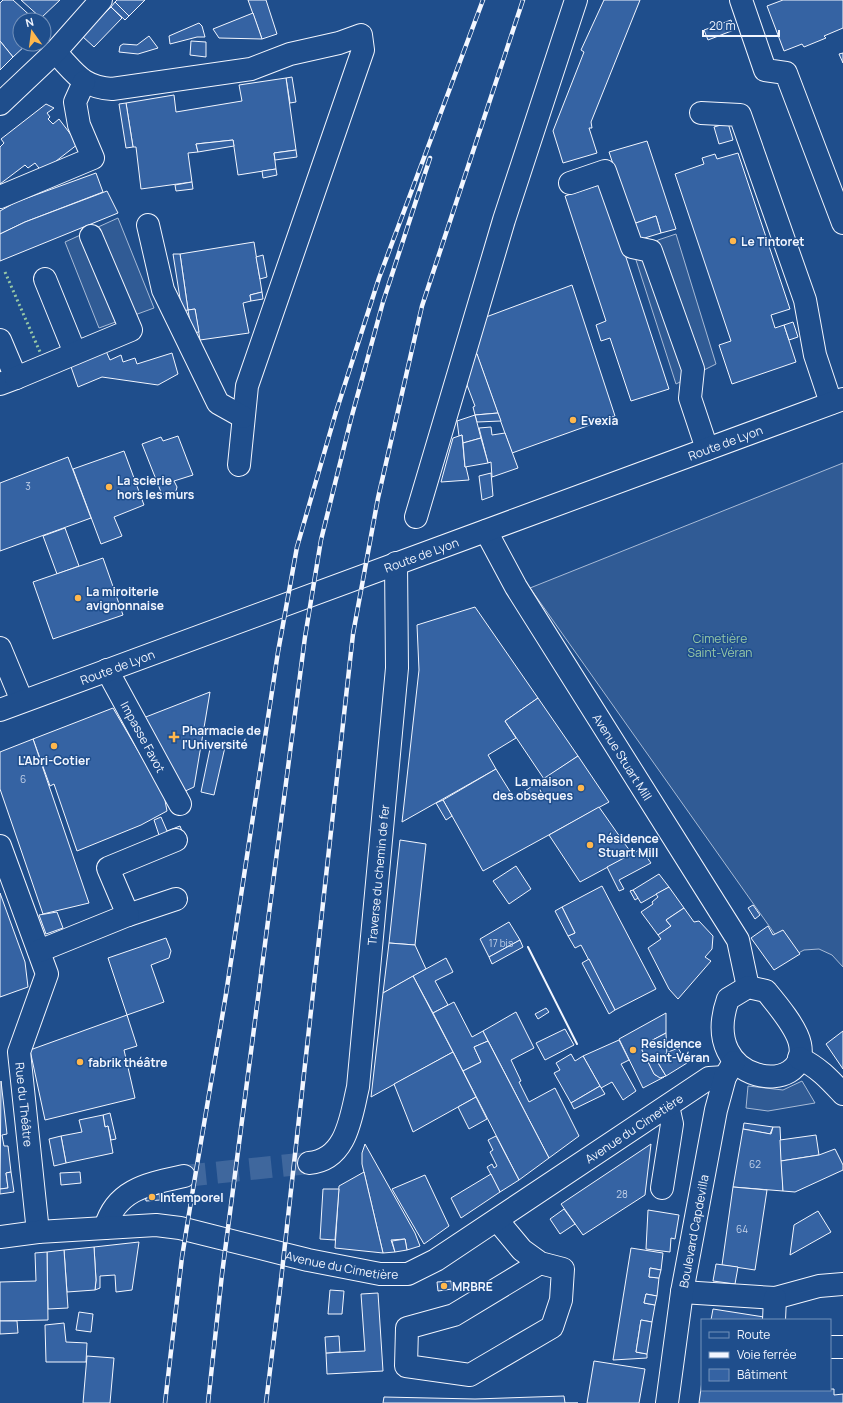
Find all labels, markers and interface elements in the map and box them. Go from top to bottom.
north arrow [12,12,52,52]
scale bar [703,12,779,38]
text: N [24,14,35,30]
text: 20 m [709,17,736,34]
place label: Le Tintoret [741,233,805,250]
marker: Le Tintoret [728,236,738,246]
place label: Evexia [581,412,618,429]
marker: Evexia [568,415,578,425]
street label: Route de Lyon [686,421,765,464]
place label: La scierie hors les murs [117,472,195,503]
house number: 3 [25,479,31,493]
marker: La scierie hors les murs [104,482,114,492]
street label: Route de Lyon [382,533,461,576]
place label: La miroiterie avignonnaise [86,583,164,614]
marker: La miroiterie avignonnaise [73,593,83,603]
park label: Cimetière Saint-Véran [688,630,752,661]
street label: Route de Lyon [78,645,157,688]
street label: Impasse Favot [117,698,170,776]
street label: Avenue Stuart Mill [589,710,656,803]
place label: Pharmacie de l'Université [182,722,261,753]
marker: Pharmacie de l'Université [169,732,179,742]
marker: L'Abri-Cotier [49,741,59,751]
place label: L'Abri-Cotier [18,752,90,769]
house number: 6 [20,772,26,786]
place label: La maison des obsèques [492,773,573,804]
marker: La maison des obsèques [576,783,586,793]
street label: Traverse du chemin de fer [363,803,393,946]
place label: Résidence Stuart Mill [598,830,659,861]
marker: Résidence Stuart Mill [585,840,595,850]
house number: 17 bis [489,936,513,950]
place label: Residence Saint-Véran [641,1035,710,1066]
marker: Residence Saint-Véran [628,1045,638,1055]
place label: fabrik théâtre [88,1054,167,1071]
marker: fabrik théâtre [75,1057,85,1067]
street label: Rue du Théâtre [12,1061,37,1148]
street label: Avenue du Cimetière [581,1089,686,1167]
house number: 62 [749,1157,761,1171]
street label: Boulevard Capdevilla [674,1173,712,1289]
house number: 28 [616,1187,628,1201]
place label: Intemporel [160,1189,224,1206]
marker: Intemporel [147,1192,157,1202]
house number: 64 [736,1222,748,1236]
street label: Avenue du Cimetière [284,1246,398,1283]
place label: MRBRE [452,1278,493,1295]
marker: MRBRE [439,1281,449,1291]
legend [701,1319,831,1391]
text: Route [737,1326,770,1343]
text: Voie ferrée [737,1346,797,1363]
text: Bâtiment [737,1366,788,1383]

